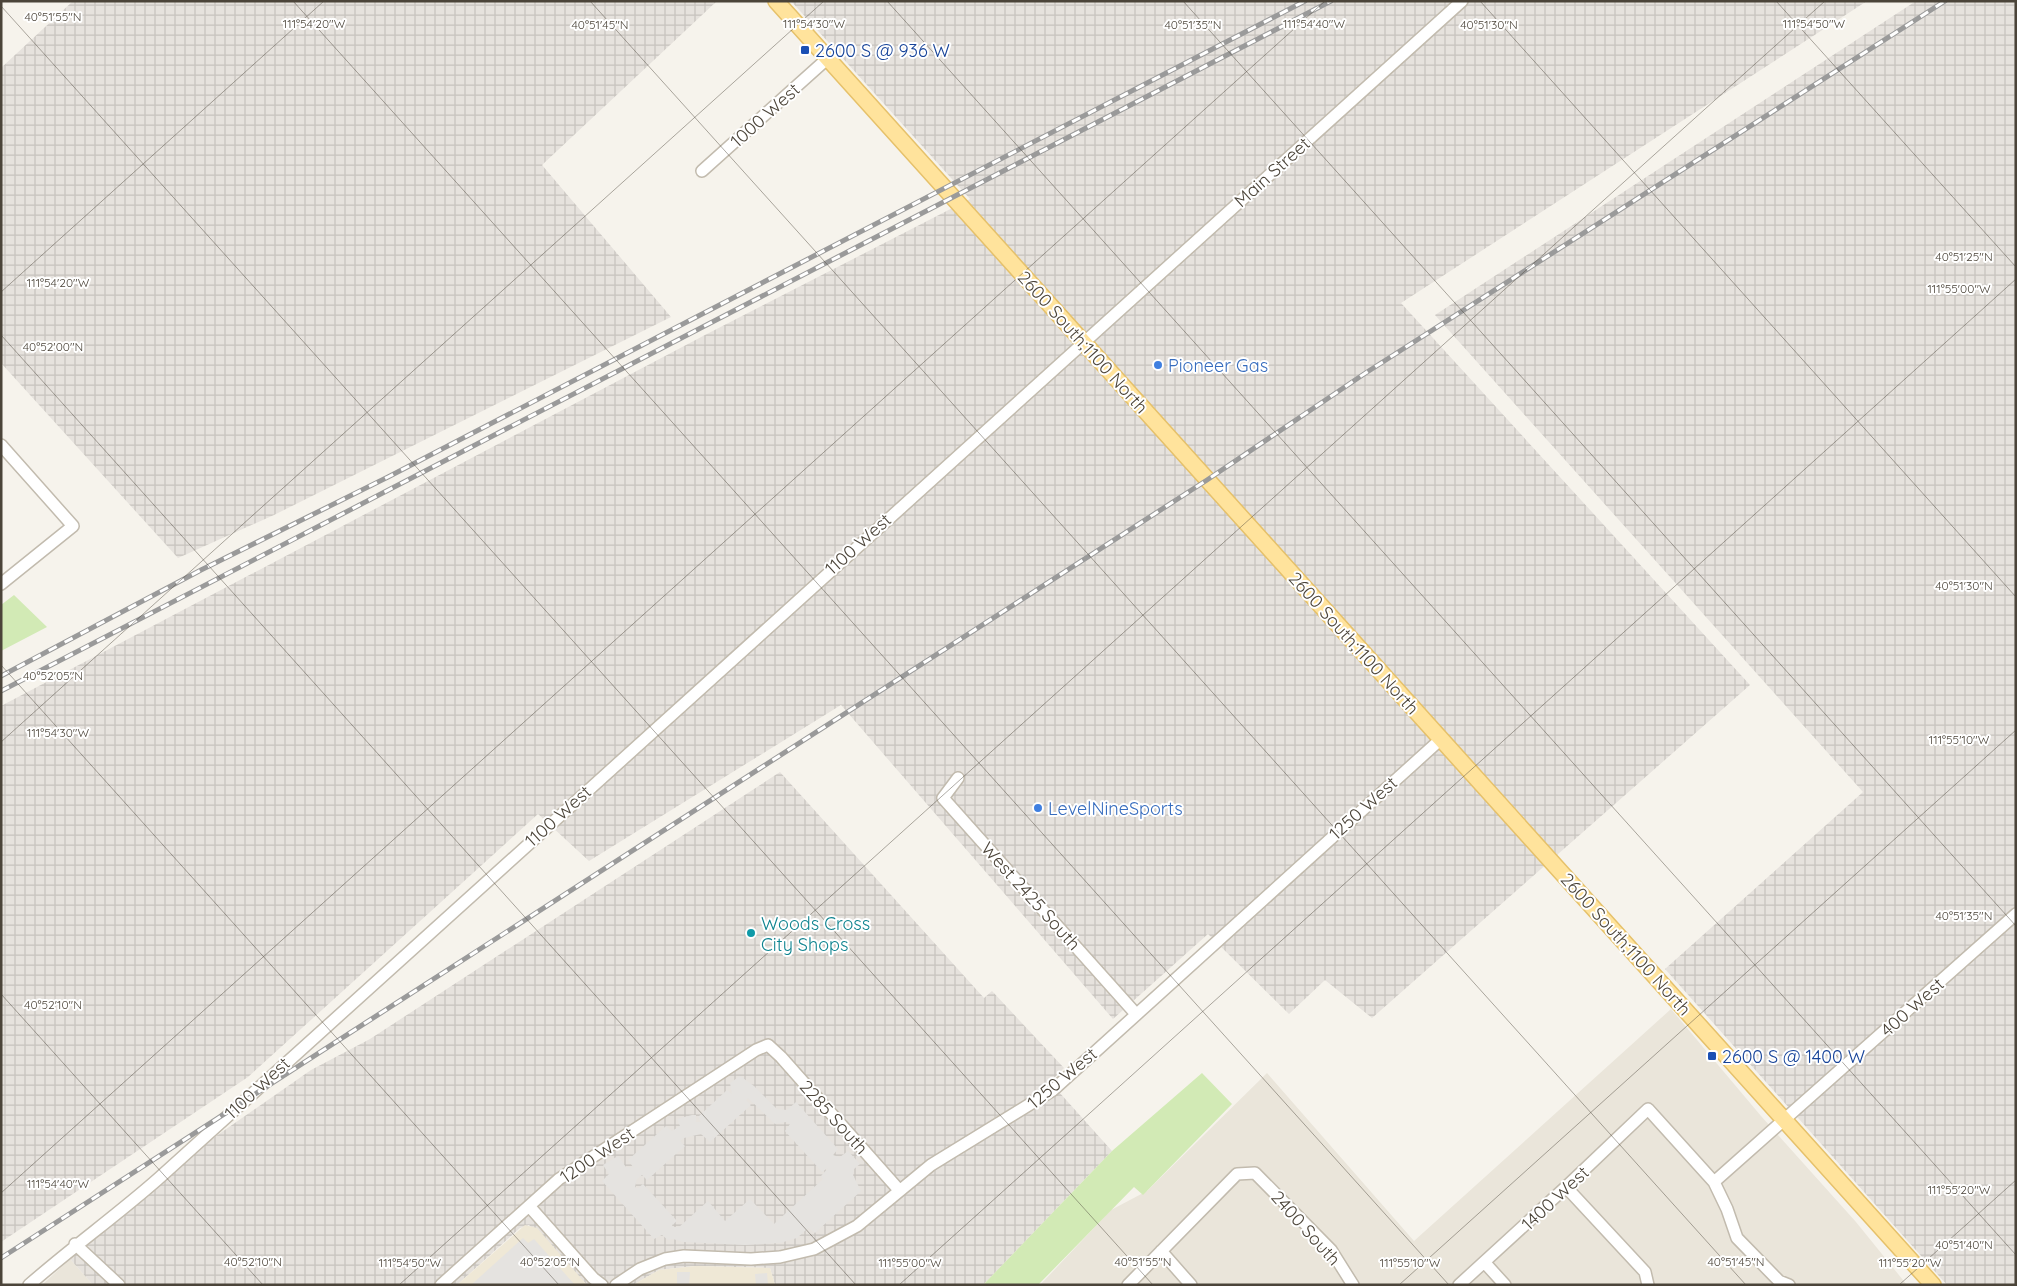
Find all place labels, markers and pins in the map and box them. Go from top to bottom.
place label: 2600 S @ 936 W [815,39,950,62]
marker: 2600 S @ 936 W [799,44,811,56]
place label: Pioneer Gas [1168,354,1268,377]
marker: Pioneer Gas [1152,359,1164,371]
place label: LevelNineSports [1048,797,1183,820]
marker: LevelNineSports [1032,802,1044,814]
place label: Woods Cross City Shops [761,912,870,956]
marker: Woods Cross City Shops [745,927,757,939]
place label: 2600 S @ 1400 W [1722,1045,1865,1068]
marker: 2600 S @ 1400 W [1706,1050,1718,1062]

